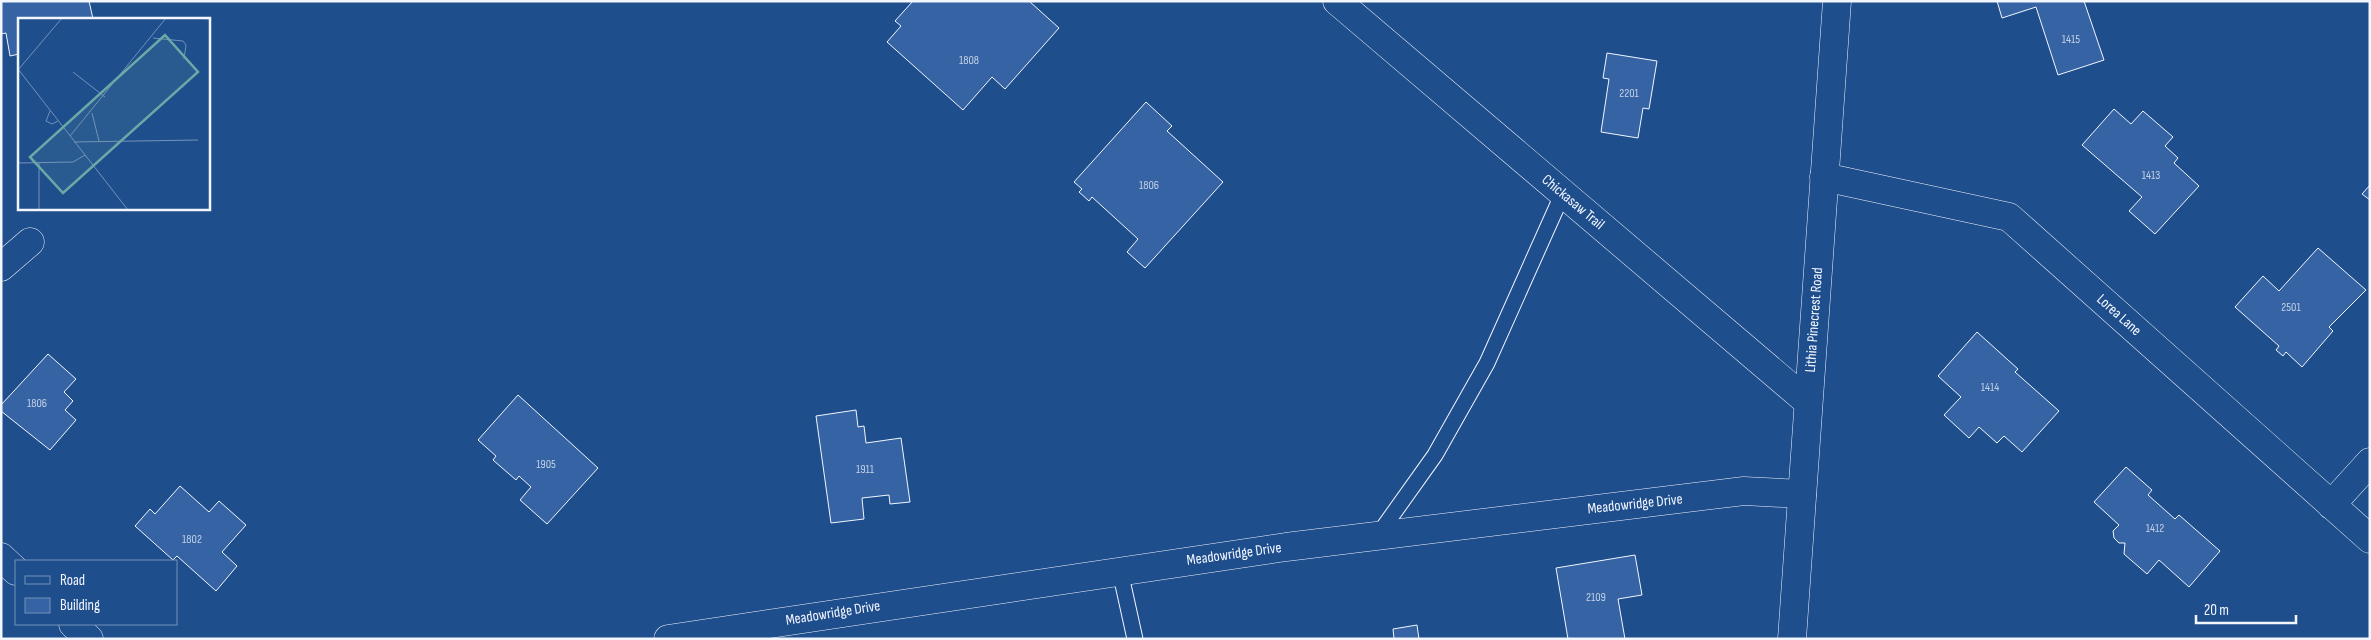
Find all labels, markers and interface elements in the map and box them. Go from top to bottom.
inset map [18,18,210,210]
house number: 1415 [2062,32,2080,47]
house number: 1808 [959,53,979,68]
house number: 2201 [1619,86,1640,101]
house number: 1413 [2142,168,2160,183]
street label: Chickasaw Trail [1538,170,1608,234]
house number: 1806 [1139,178,1159,193]
street label: Lithia Pinecrest Road [1801,267,1827,373]
street label: Lorea Lane [2093,290,2145,340]
house number: 2501 [2281,300,2301,315]
house number: 1414 [1981,380,1999,395]
house number: 1806 [27,396,47,411]
house number: 1905 [536,457,556,472]
house number: 1911 [856,462,875,477]
street label: Meadowridge Drive [1587,490,1683,518]
house number: 1412 [2146,521,2164,536]
house number: 1802 [182,532,202,547]
street label: Meadowridge Drive [1185,538,1283,570]
legend [15,560,178,625]
text: Road [60,571,85,590]
house number: 2109 [1586,590,1606,605]
scale bar [2196,592,2296,624]
text: Building [60,596,100,615]
street label: Meadowridge Drive [784,596,882,630]
text: 20 m [2204,601,2229,620]

